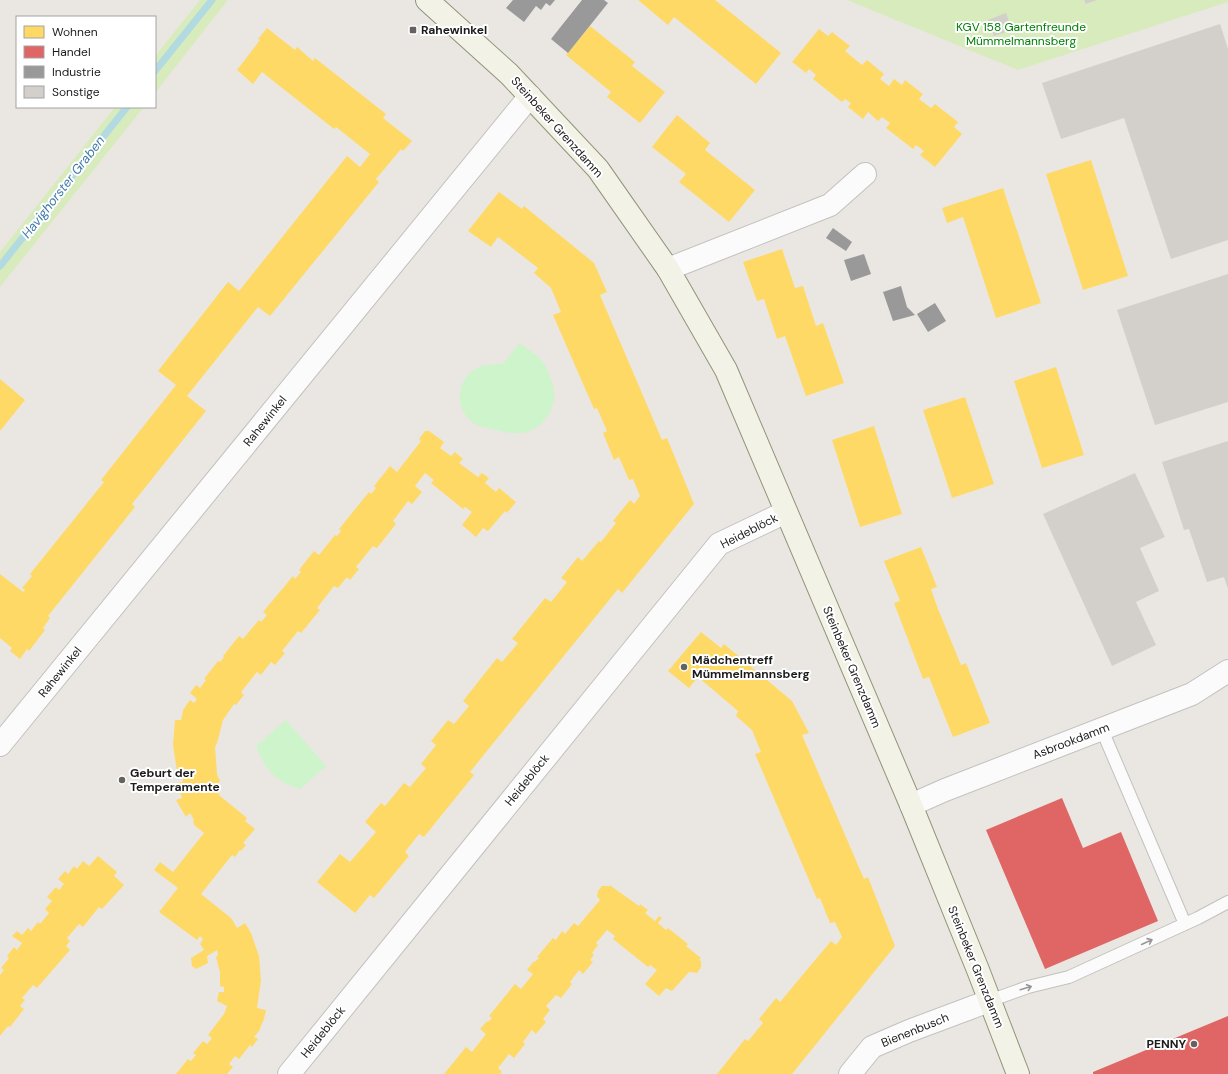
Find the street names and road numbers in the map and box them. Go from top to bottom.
street label: Steinbeker Grenzdamm [507,73,607,181]
street label: Rahewinkel [240,392,290,450]
street label: Heideblöck [718,510,780,552]
street label: Steinbeker Grenzdamm [819,604,885,730]
street label: Rahewinkel [35,643,85,701]
street label: Asbrookdamm [1030,719,1112,763]
street label: Heideblöck [501,751,553,809]
street label: Steinbeker Grenzdamm [944,904,1008,1030]
street label: Heideblöck [297,1003,349,1061]
street label: Bienenbusch [879,1009,951,1051]

